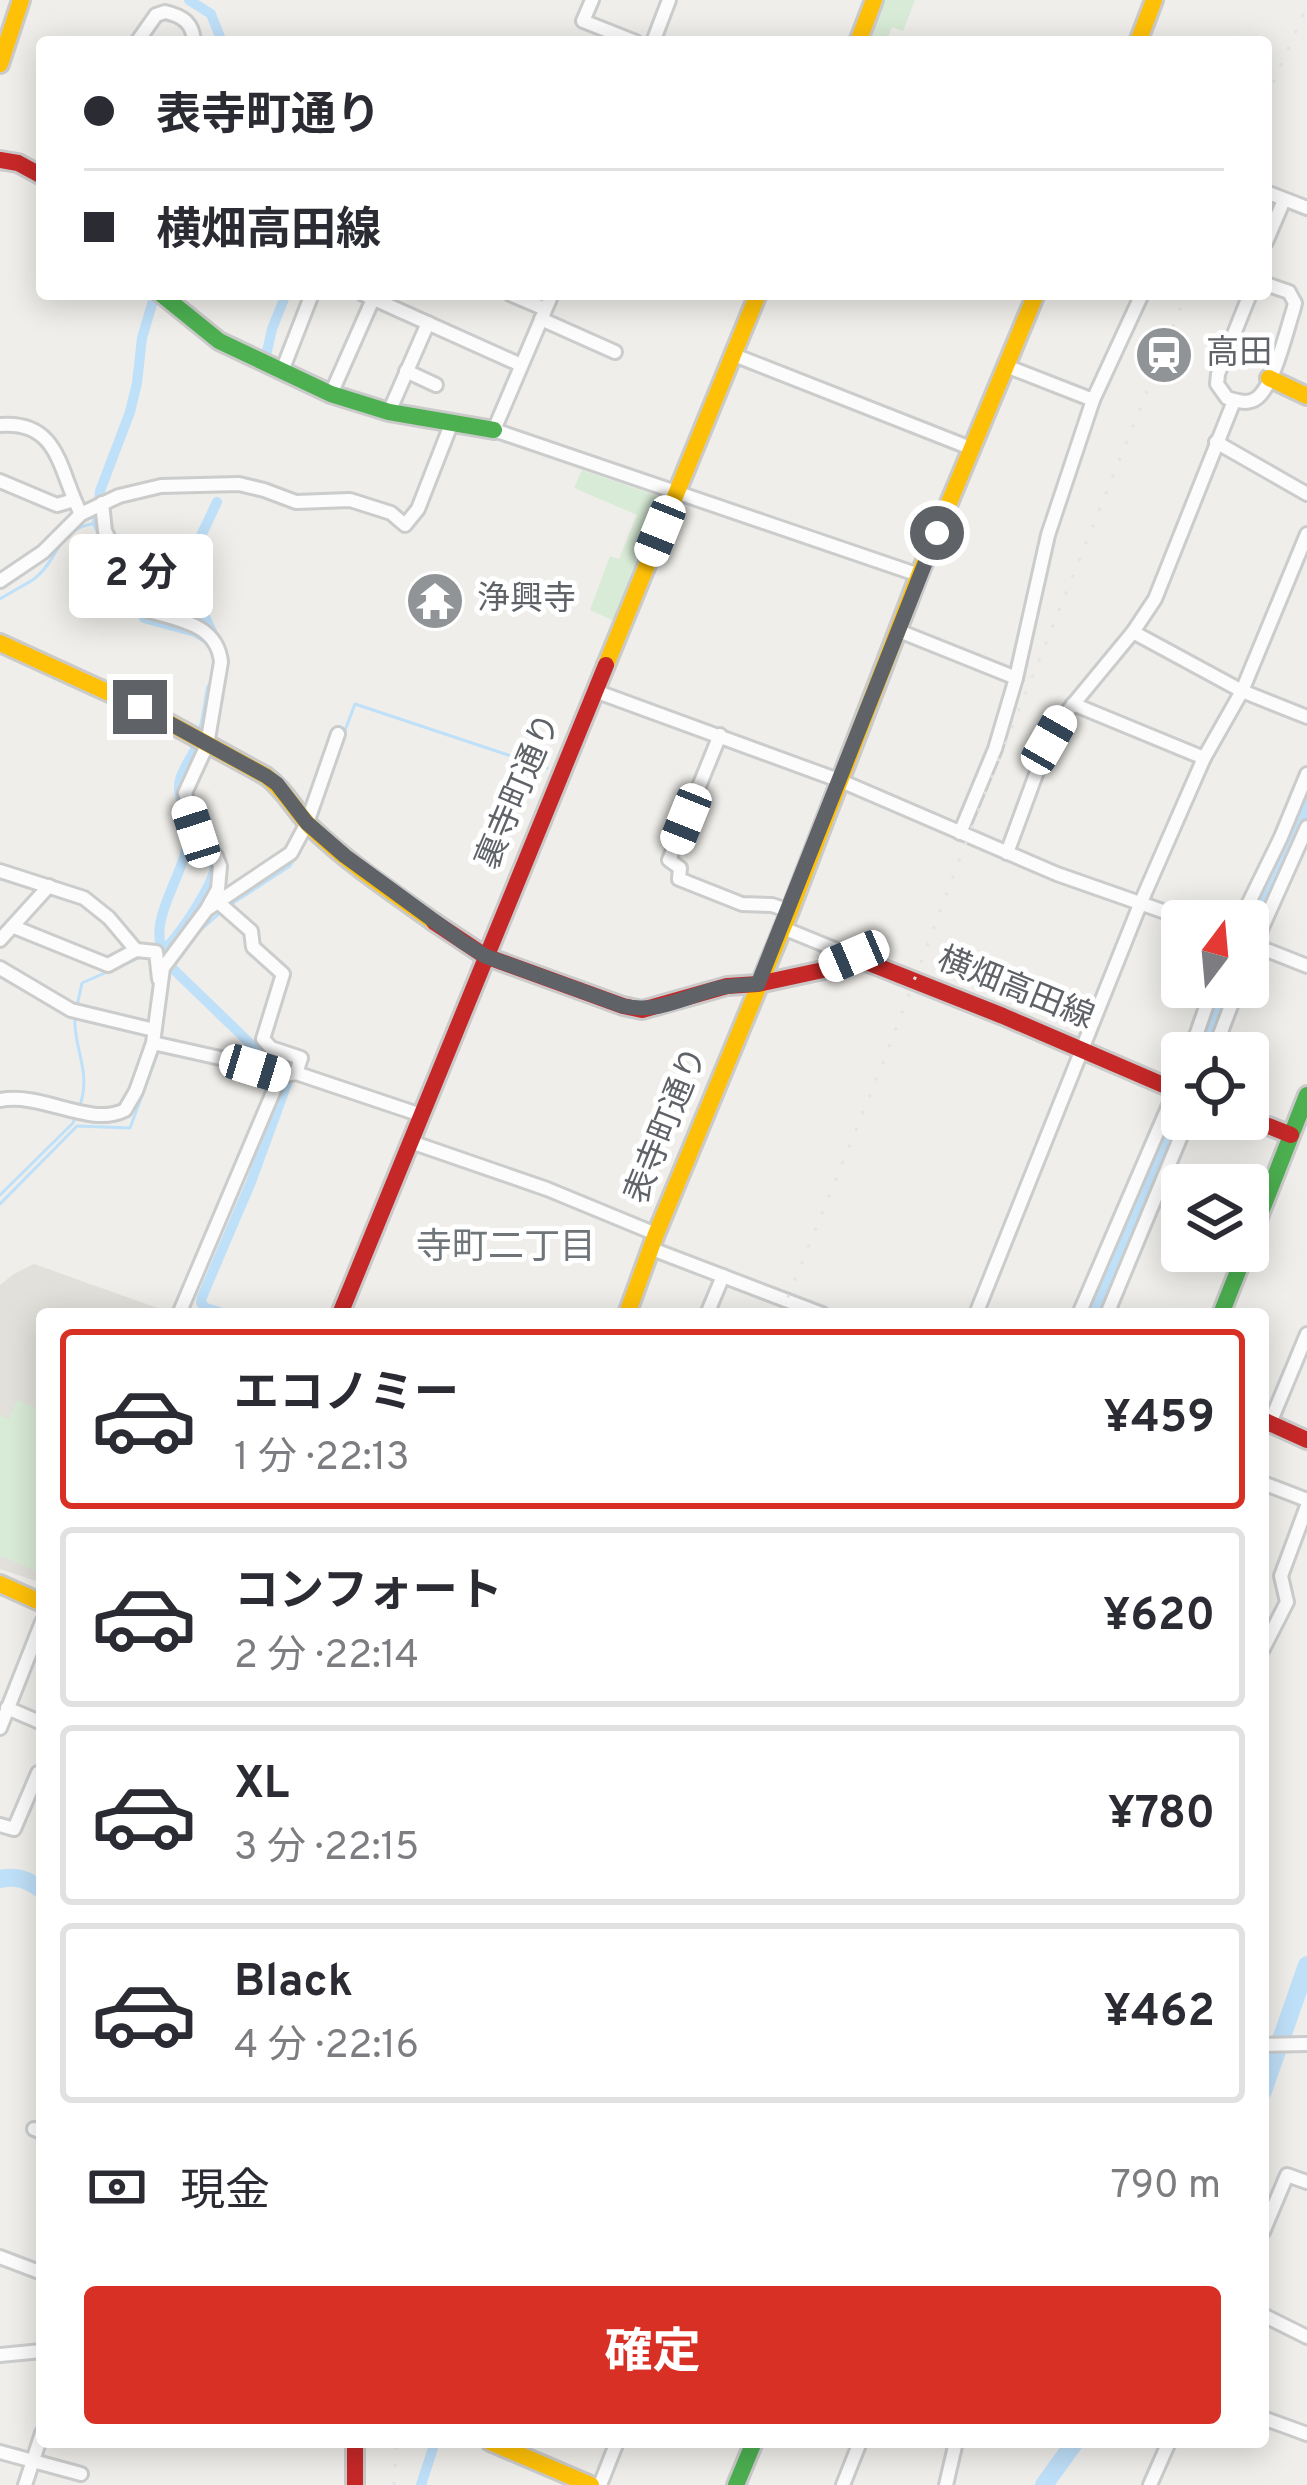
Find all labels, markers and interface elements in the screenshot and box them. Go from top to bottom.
text: 表寺町通り [156,89,381,146]
text: 横畑高田線 [156,204,381,261]
station icon: 高田 [1133,324,1195,386]
place label: 高田 [1206,334,1272,376]
car [630,491,690,571]
route start [910,506,964,560]
callout: 2 分 [68,533,212,617]
text: 2 分 [105,551,177,600]
temple icon: 浄興寺 [404,570,466,632]
place label: 浄興寺 [477,580,576,622]
route end [113,680,167,734]
car [1015,700,1083,780]
street label: 裏寺町通り [468,708,572,876]
car [656,779,716,859]
car [168,792,224,872]
north arrow [1161,900,1269,1008]
map controls [1161,900,1269,1272]
car [814,925,894,987]
street label: 横畑高田線 [931,940,1099,1040]
button: locate [1161,1032,1269,1140]
car [215,1040,295,1096]
street label: 表寺町通り [618,1042,718,1210]
button: layers [1161,1164,1269,1272]
district label: 寺町二丁目 [416,1226,596,1272]
icon: car [90,1365,198,1473]
text: エコノミー [234,1367,459,1424]
text: ¥459 [1104,1391,1215,1448]
text: 1 分 · 22:13 [234,1435,410,1484]
icon: car [90,1563,198,1671]
text: コンフォート [234,1565,503,1622]
text: ¥620 [1103,1589,1215,1646]
text: 2 分 · 22:14 [234,1633,419,1682]
text: XL [234,1757,289,1814]
icon: car [90,1761,198,1869]
text: ¥780 [1108,1787,1215,1844]
text: 3 分 · 22:15 [234,1825,419,1874]
text: Black [234,1955,353,2012]
icon: car [90,1959,198,2067]
text: ¥462 [1104,1985,1215,2042]
text: 4 分 · 22:16 [234,2023,419,2072]
icon: cash [84,2154,150,2220]
text: 790 m [1110,2163,1221,2212]
text: 現金 [180,2165,270,2222]
button: 確定 [84,2286,1221,2424]

